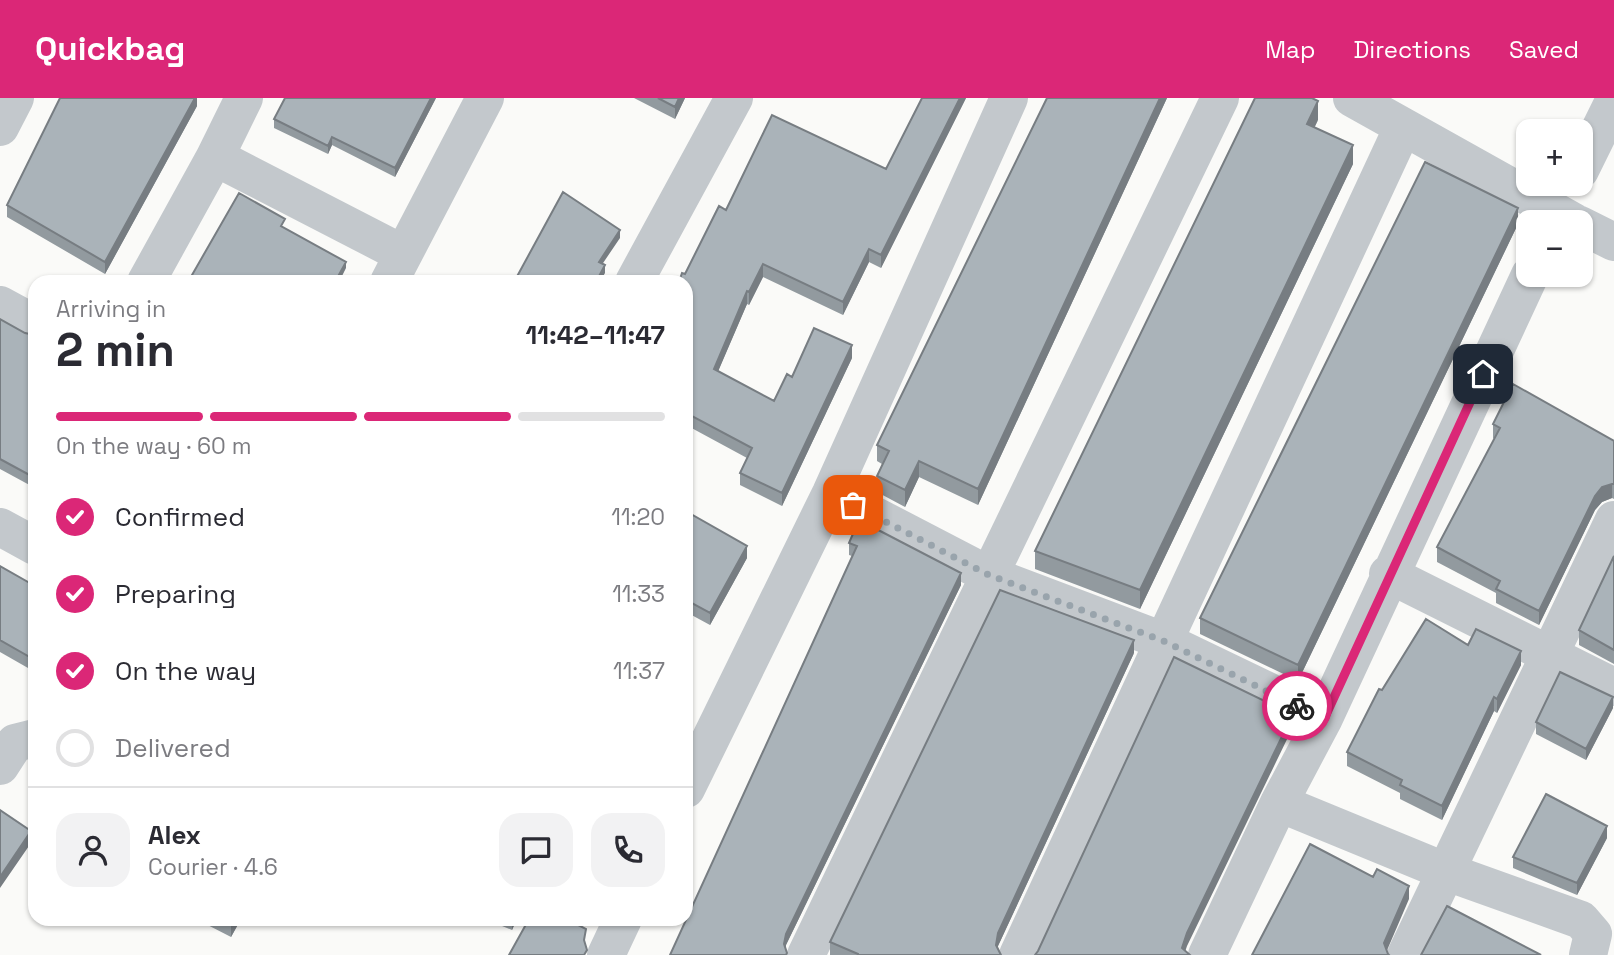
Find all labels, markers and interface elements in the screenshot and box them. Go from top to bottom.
text: Quickbag [35,28,185,70]
text: Map [1265,34,1315,65]
text: Directions [1353,34,1471,65]
text: Saved [1509,34,1579,65]
map controls [1516,119,1593,287]
button: + [1516,119,1593,196]
button: − [1516,210,1593,287]
text: Arriving in [56,294,166,324]
text: 11:42–11:47 [525,318,665,352]
text: 2 min [56,321,175,379]
pin [1453,344,1513,404]
icon: home [1464,355,1502,393]
text: On the way · 60 m [56,431,251,461]
pin [823,475,883,535]
icon: bag [834,486,872,524]
icon: check [56,498,94,536]
text: Confirmed [115,500,245,534]
text: 11:20 [611,502,665,532]
icon: check [56,575,94,613]
text: Preparing [115,577,236,611]
text: 11:33 [612,579,665,609]
icon: check [56,652,94,690]
text: On the way [115,654,256,688]
text: 11:37 [613,656,665,686]
courier [1262,671,1332,741]
icon: bike [1278,687,1316,725]
text: Delivered [115,731,231,765]
button: person [56,813,130,887]
button: chat [499,813,573,887]
button: phone [591,813,665,887]
text: Alex [148,818,201,852]
text: Courier · 4.6 [148,852,278,882]

